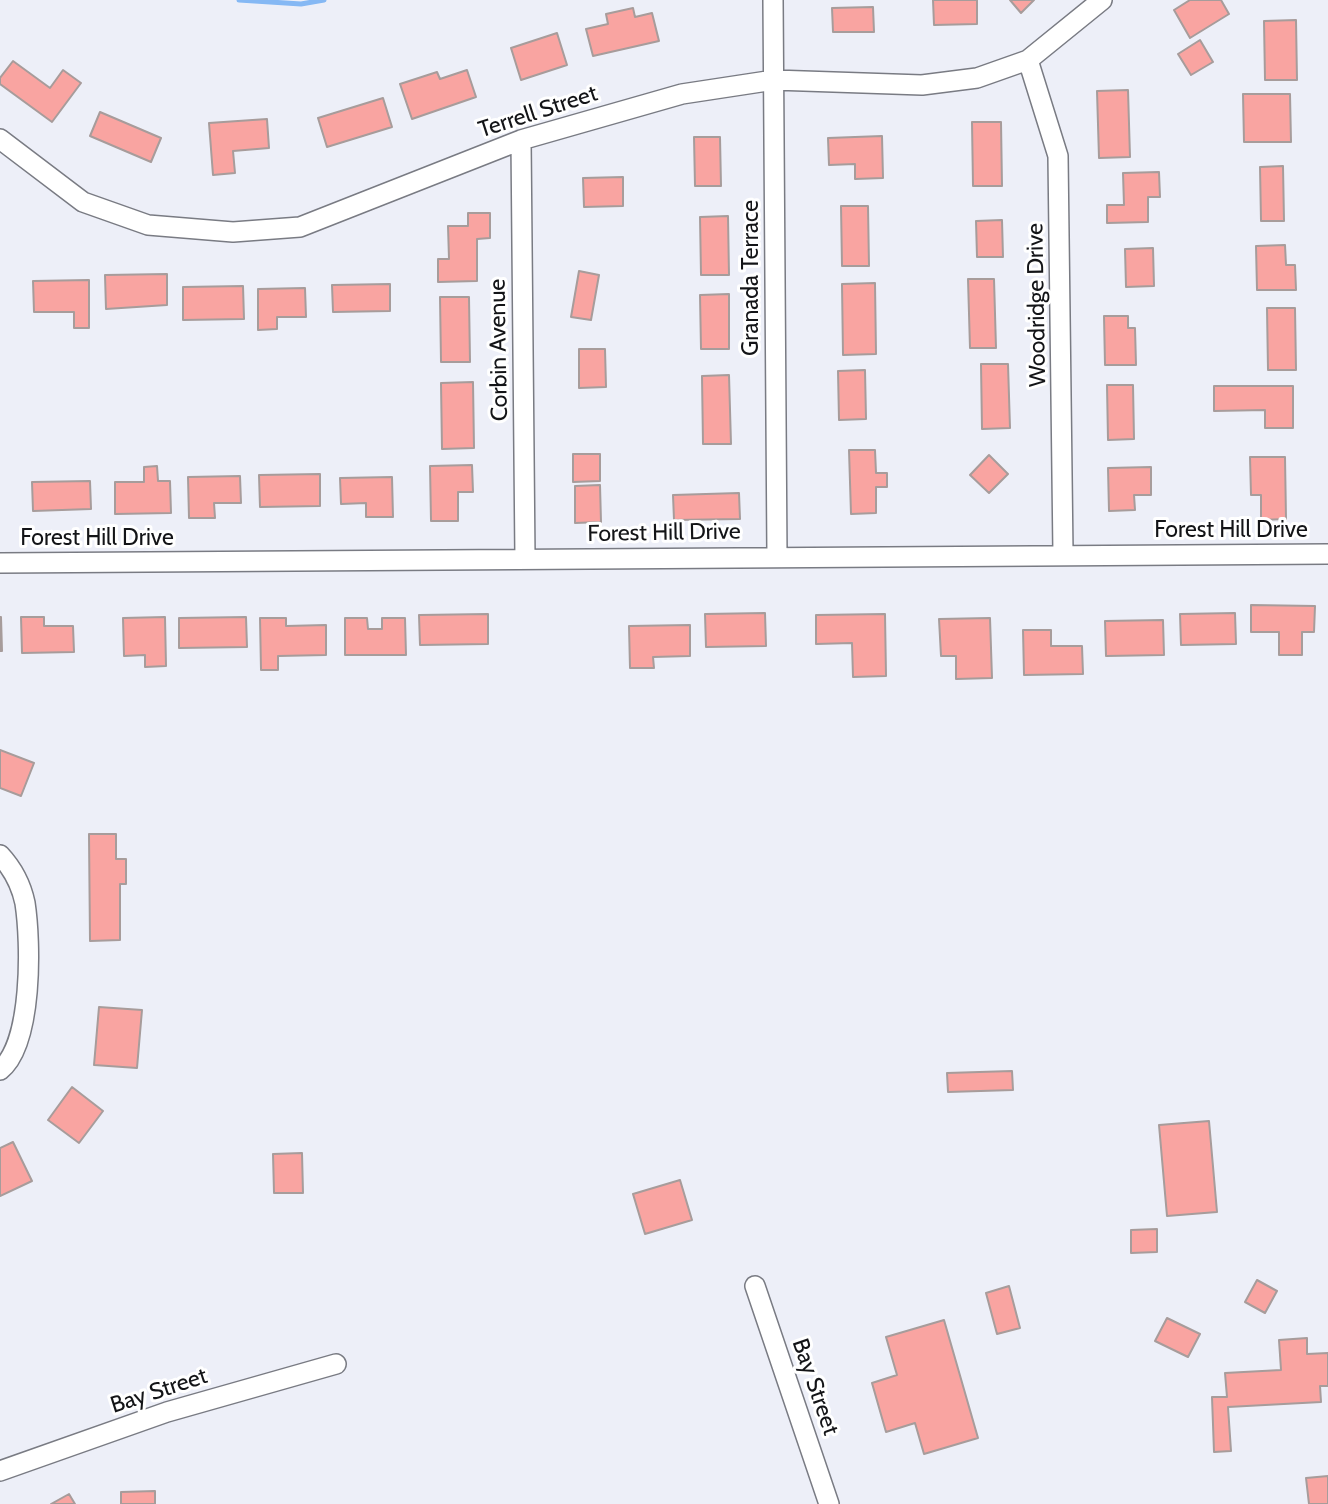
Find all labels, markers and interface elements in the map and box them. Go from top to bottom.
street label: Terrell Street [475,80,601,144]
street label: Granada Terrace [737,200,765,356]
street label: Woodridge Drive [1022,223,1052,387]
street label: Corbin Avenue [484,279,514,421]
street label: Forest Hill Drive [1154,516,1308,544]
street label: Forest Hill Drive [587,518,741,548]
street label: Forest Hill Drive [20,524,174,552]
street label: Bay Street [786,1335,844,1439]
street label: Bay Street [107,1362,211,1420]

